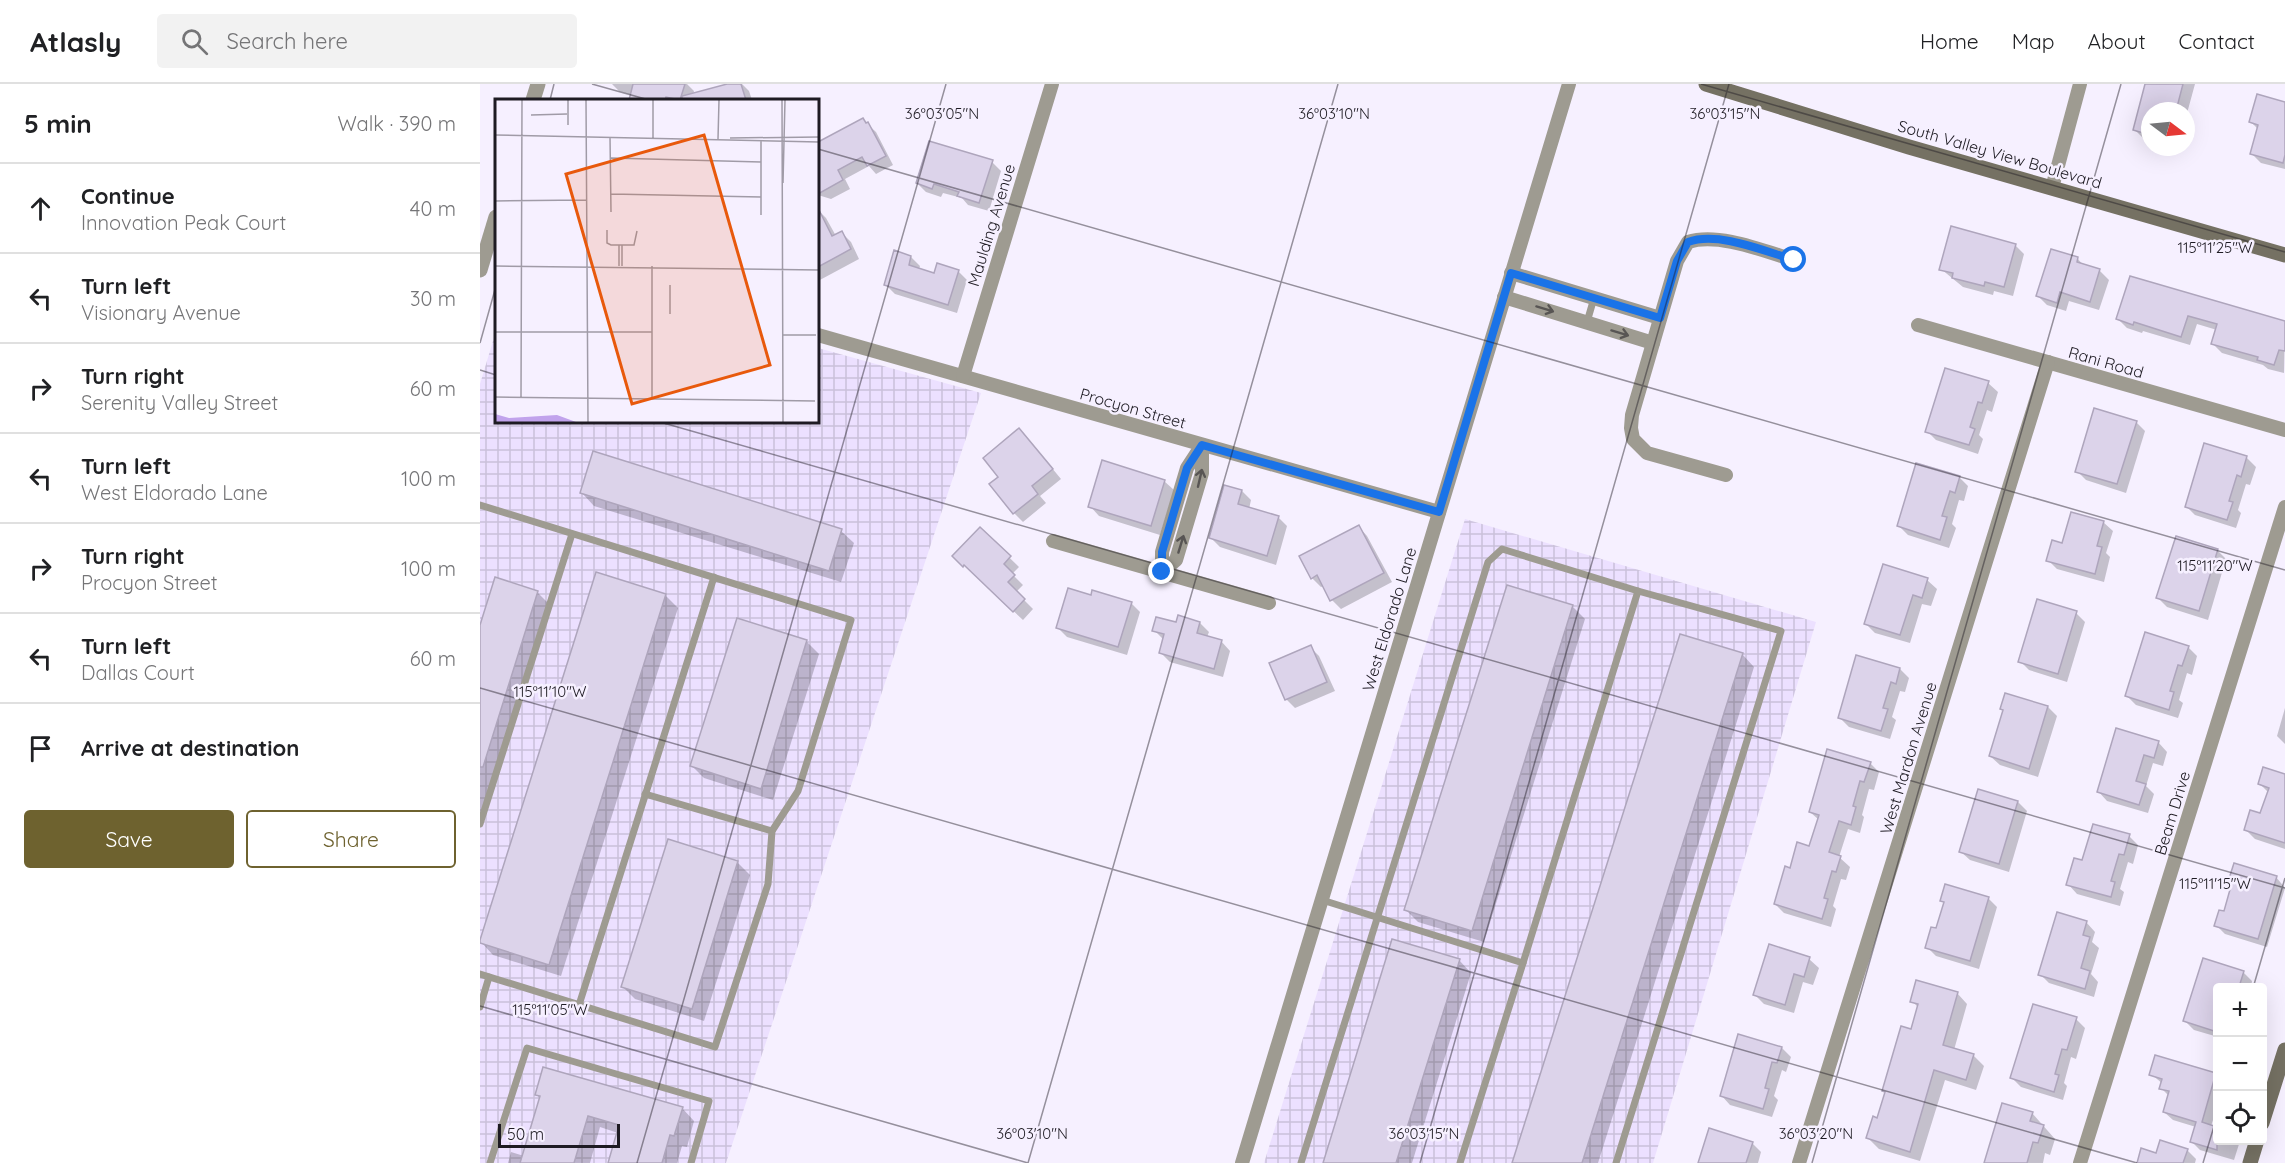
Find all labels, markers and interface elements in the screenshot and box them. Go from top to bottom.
search box [157,14,577,68]
text: Atlasly [30,24,121,59]
icon: search [178,25,211,58]
text: Search here [226,27,348,55]
text: Home [1920,28,1979,54]
text: Map [2012,28,2055,54]
text: About [2088,28,2146,54]
text: Contact [2179,28,2255,54]
inset map [495,99,819,423]
north arrow [2141,102,2195,156]
text: 36°03'05"N [905,104,979,123]
text: 36°03'10"N [1298,104,1370,123]
text: 36°03'15"N [1690,104,1760,123]
text: 5 min [24,107,92,140]
text: Walk · 390 m [337,111,456,136]
street label: South Valley View Boulevard [1896,115,2104,193]
street label: Maulding Avenue [963,161,1019,289]
text: Continue [81,182,175,210]
icon: ahead [24,192,57,225]
text: 40 m [410,196,456,221]
text: Innovation Peak Court [81,210,286,235]
text: 115°11'25"W [2178,238,2253,257]
route start [1780,246,1806,272]
text: Turn left [81,272,171,300]
icon: left [24,282,57,315]
text: 30 m [410,286,456,311]
text: Visionary Avenue [81,300,241,325]
one-way arrow [1535,305,1554,316]
one-way arrow [1610,328,1629,339]
street label: Rani Road [2066,342,2146,382]
text: Turn right [81,362,185,390]
icon: right [24,372,57,405]
text: 60 m [410,376,456,401]
street label: Procyon Street [1078,383,1188,433]
text: Serenity Valley Street [81,390,278,415]
text: Turn left [81,452,171,480]
icon: left [24,462,57,495]
text: 100 m [401,466,456,491]
one-way arrow [1195,469,1206,488]
text: West Eldorado Lane [81,480,268,505]
one-way arrow [1176,535,1187,554]
text: Turn right [81,542,185,570]
street label: West Eldorado Lane [1358,545,1420,693]
icon: right [24,552,57,585]
text: 100 m [401,556,456,581]
text: 115°11'20"W [2177,556,2253,575]
route end [1148,558,1174,584]
text: Procyon Street [81,570,218,595]
text: Turn left [81,632,171,660]
icon: left [24,642,57,675]
text: 60 m [410,646,456,671]
text: Dallas Court [81,660,195,685]
street label: West Mardon Avenue [1875,680,1941,836]
text: 115°11'10"W [514,682,587,701]
icon: arrive [24,732,57,765]
text: Arrive at destination [81,734,299,762]
street label: Beam Drive [2150,769,2194,857]
button: Save [24,810,234,868]
button: Share [246,810,456,868]
text: 115°11'15"W [2179,874,2252,893]
map controls [2213,983,2267,1145]
button: + [2213,983,2267,1037]
text: 115°11'05"W [512,1000,588,1019]
button: − [2213,1037,2267,1091]
button: locate [2213,1091,2267,1145]
scale bar [498,1121,620,1148]
text: 50 m [507,1124,544,1144]
text: 36°03'10"N [996,1124,1068,1143]
text: 36°03'15"N [1389,1124,1459,1143]
text: 36°03'20"N [1779,1124,1853,1143]

